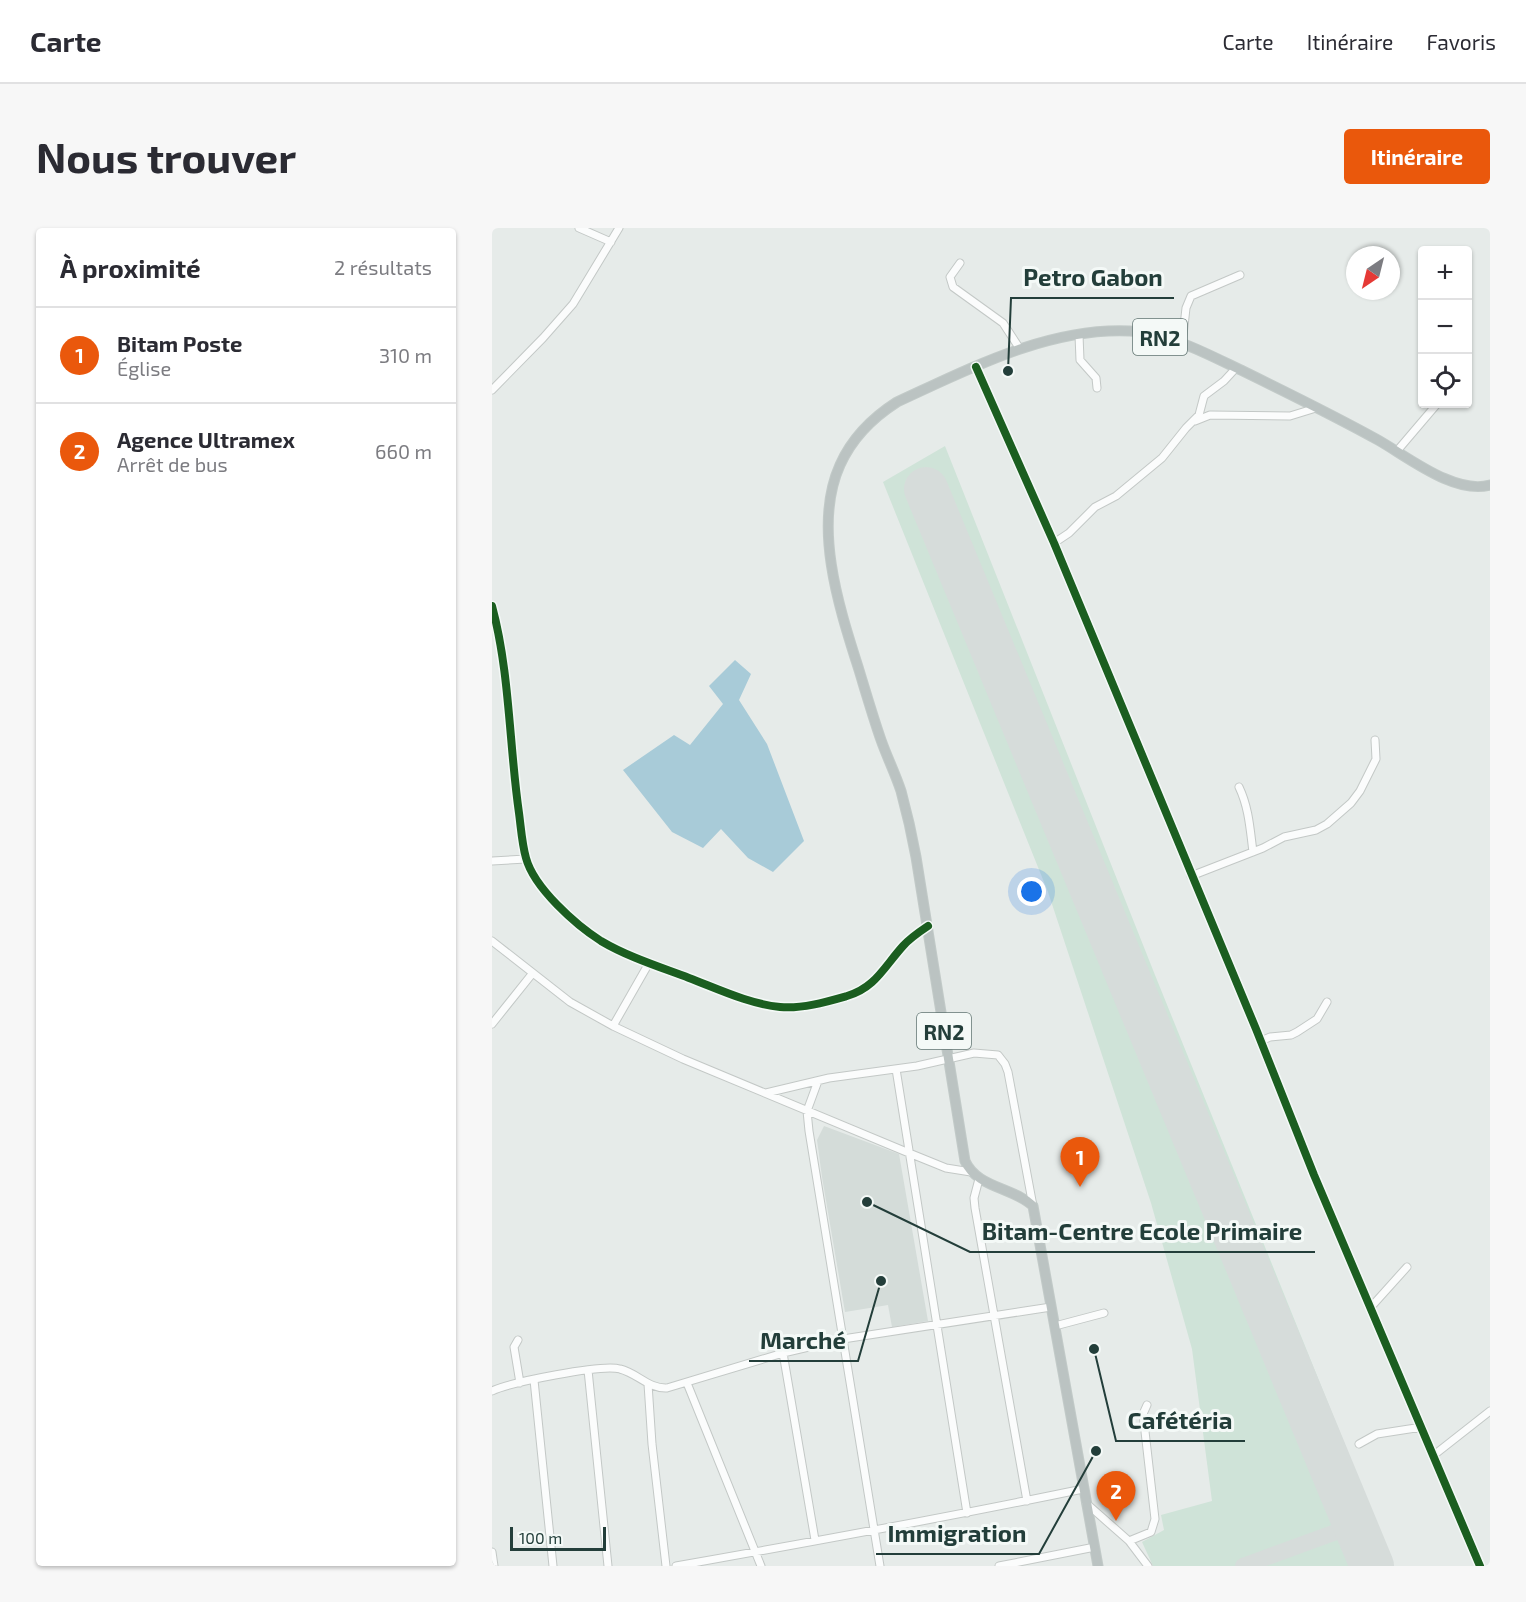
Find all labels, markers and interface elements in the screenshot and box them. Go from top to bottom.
text: Carte [30,24,102,58]
text: Carte [1222,29,1274,54]
text: Itinéraire [1307,29,1393,54]
text: Favoris [1426,29,1496,54]
button: Itinéraire [1344,129,1490,184]
text: Nous trouver [36,131,296,181]
north arrow [1346,246,1400,300]
map controls [1418,246,1472,408]
button: + [1418,246,1472,300]
text: À proximité [60,252,201,283]
text: 2 résultats [334,255,432,279]
callout: Petro Gabon [1011,256,1174,298]
text: Petro Gabon [1023,262,1163,291]
button: − [1418,300,1472,354]
road number: RN2 [1133,319,1187,355]
text: Bitam Poste [117,330,242,356]
text: 1 [75,343,84,367]
text: 310 m [379,343,432,367]
button: locate [1418,354,1472,408]
text: Église [117,356,171,380]
text: Agence Ultramex [117,426,295,452]
text: 2 [74,439,85,463]
text: 660 m [375,439,432,463]
text: Arrêt de bus [117,452,228,476]
your location [1017,877,1046,906]
road number: RN2 [917,1013,971,1049]
pin: 1 [1060,1138,1100,1187]
callout: Bitam-Centre Ecole Primaire [970,1210,1315,1252]
text: Bitam-Centre Ecole Primaire [982,1216,1302,1245]
callout: Marché [749,1319,858,1361]
text: Marché [760,1325,846,1354]
callout: Cafétéria [1116,1399,1245,1441]
text: Cafétéria [1128,1405,1232,1434]
pin: 2 [1096,1472,1136,1521]
callout: Immigration [876,1512,1039,1554]
text: Immigration [888,1518,1026,1547]
scale bar [510,1524,606,1552]
text: 100 m [519,1528,562,1547]

